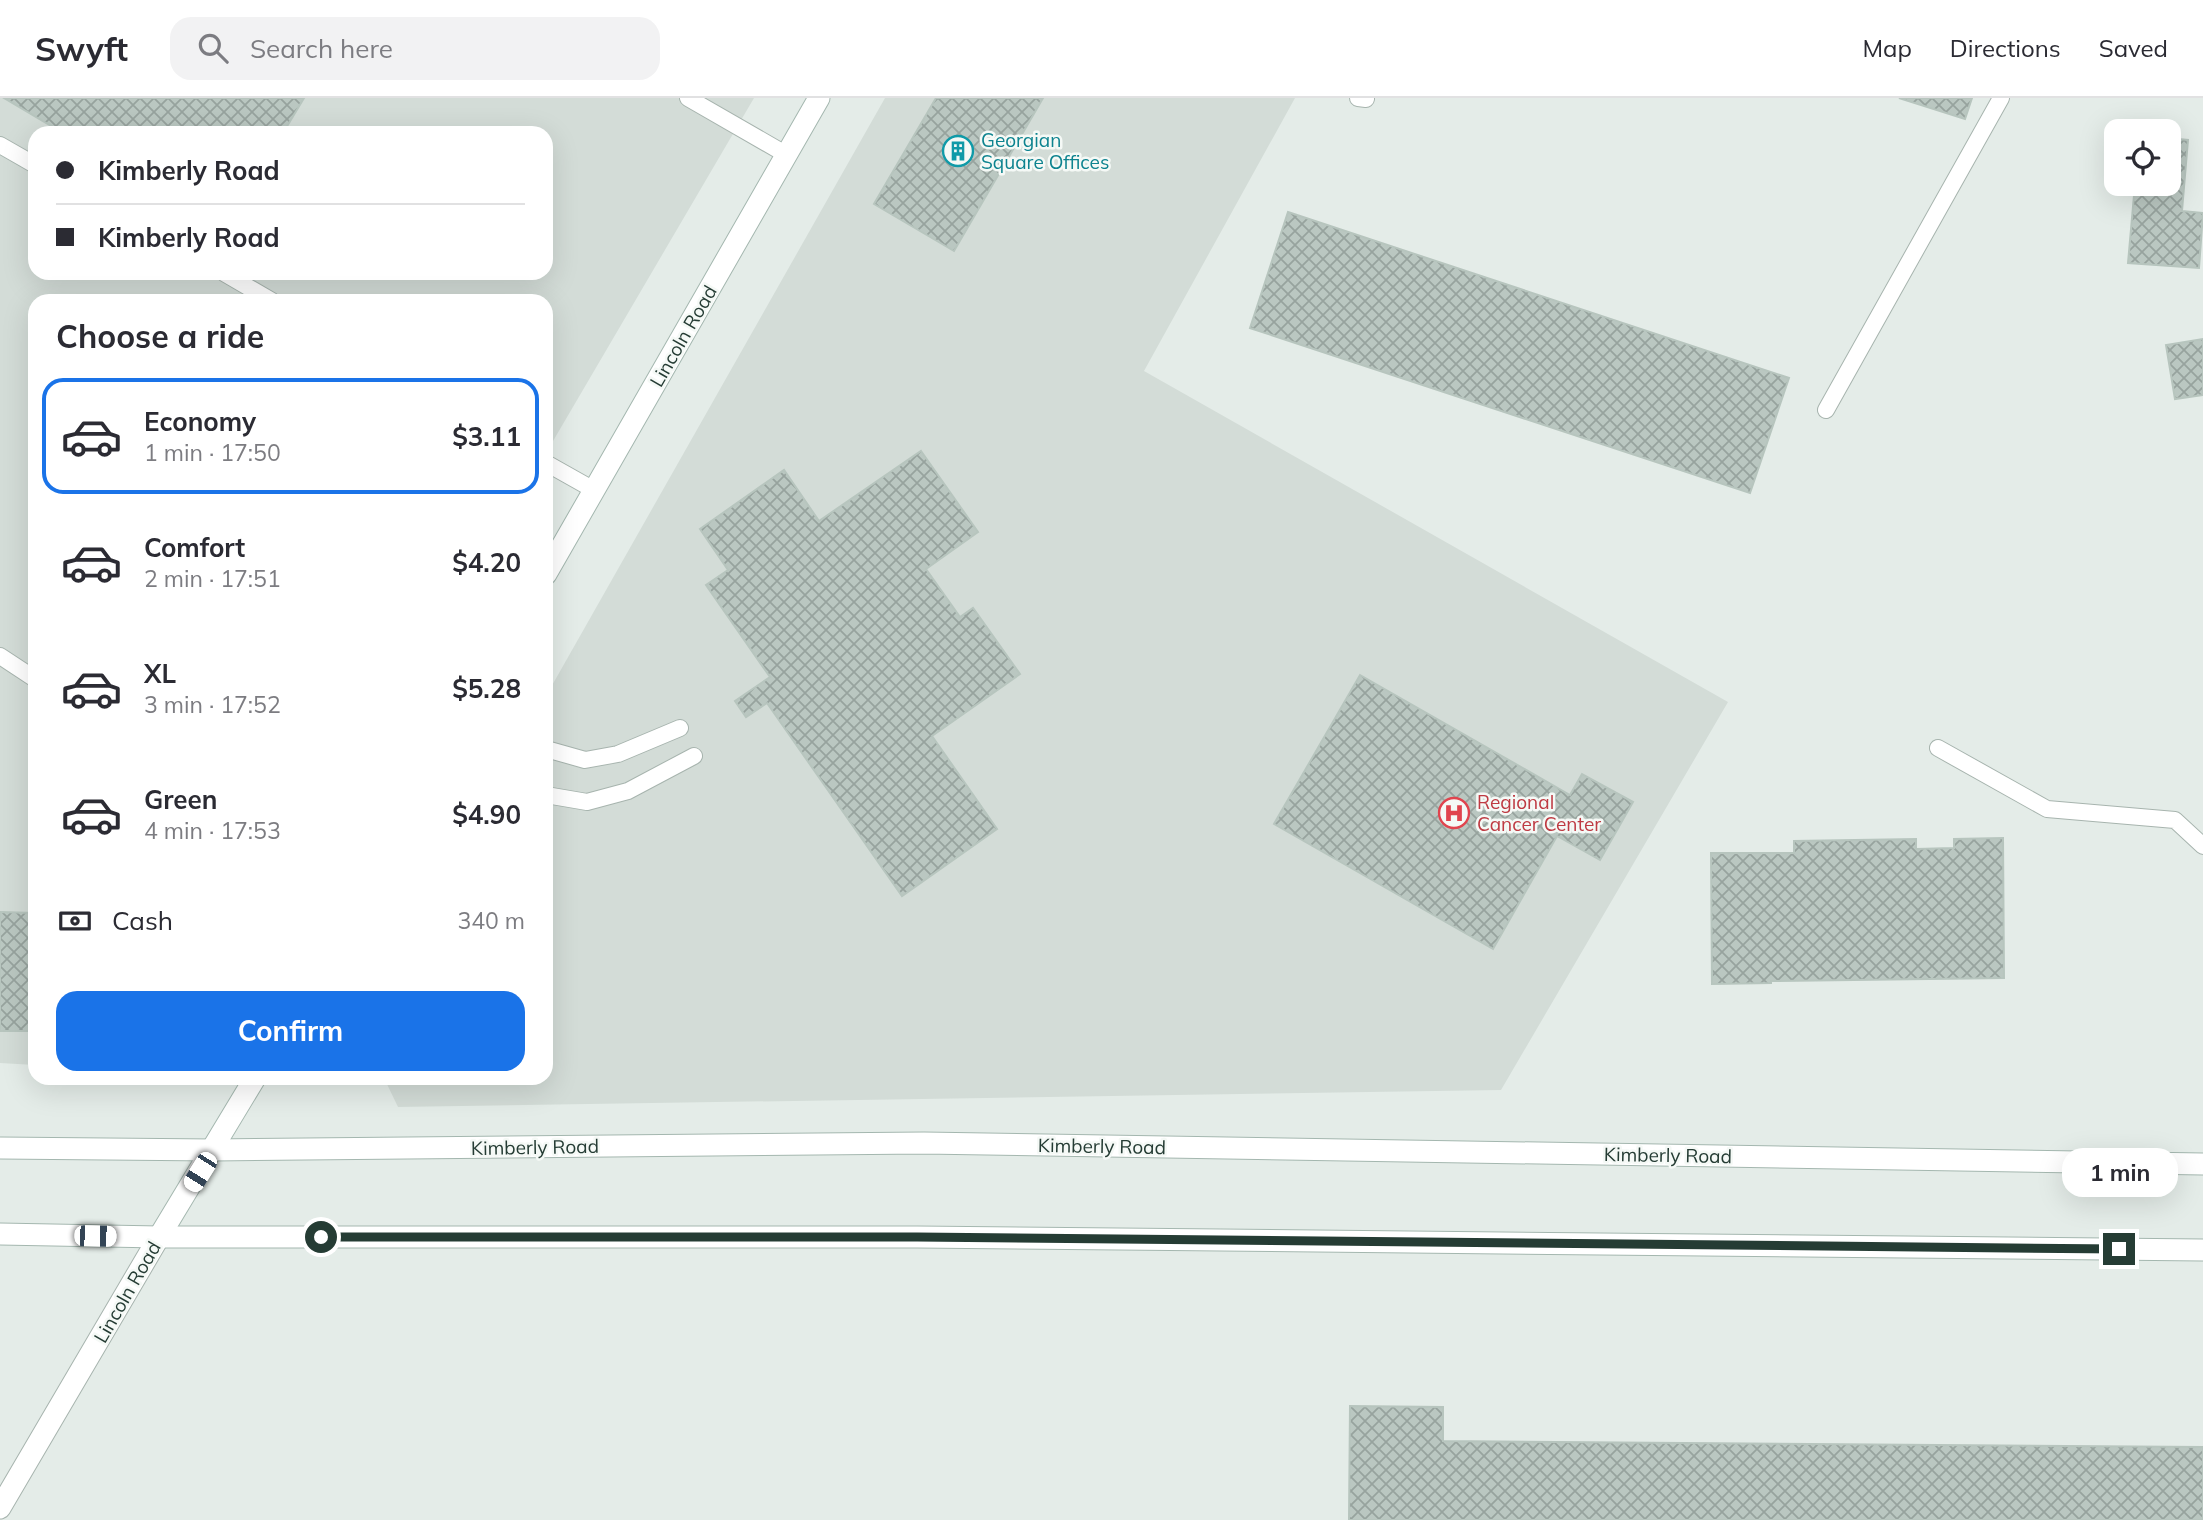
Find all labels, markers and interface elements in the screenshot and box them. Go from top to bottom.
search box [170,17,660,80]
text: Swyft [35,28,128,69]
icon: search [194,29,232,67]
text: Search here [250,32,393,65]
text: Map [1862,33,1912,63]
text: Directions [1950,33,2061,63]
text: Saved [2099,33,2168,63]
map controls [2104,119,2181,196]
button: locate [2104,119,2181,196]
place label: Georgian Square Offices [981,128,1109,174]
building icon: Georgian Square Offices [941,134,975,168]
text: Kimberly Road [98,154,280,187]
text: Kimberly Road [98,221,280,254]
street label: Lincoln Road [644,281,722,391]
text: Choose a ride [56,316,264,356]
icon: car [60,405,123,468]
text: Economy [144,405,256,438]
text: $3.11 [452,420,521,453]
text: 1 min · 17:50 [144,438,281,467]
icon: car [60,531,123,594]
text: Comfort [144,531,245,564]
text: $4.20 [452,546,521,579]
text: 2 min · 17:51 [144,564,281,593]
icon: car [60,657,123,720]
text: XL [144,657,176,690]
text: $5.28 [452,672,521,705]
text: 3 min · 17:52 [144,690,281,719]
icon: car [60,783,123,846]
text: Green [144,783,217,816]
place label: Regional Cancer Center [1477,790,1601,836]
hospital icon: Regional Cancer Center [1437,796,1471,830]
text: $4.90 [452,798,521,831]
text: 4 min · 17:53 [144,816,281,845]
icon: cash [56,902,94,940]
text: Cash [112,904,173,937]
text: 340 m [457,906,525,935]
button: Confirm [56,991,525,1071]
street label: Kimberly Road [1038,1133,1166,1159]
street label: Kimberly Road [471,1134,599,1160]
street label: Kimberly Road [1604,1142,1732,1168]
callout: 1 min [2061,1148,2177,1196]
car [180,1149,221,1195]
text: 1 min [2090,1158,2150,1187]
route start [305,1221,337,1253]
car [74,1225,117,1247]
route end [2103,1233,2135,1265]
street label: Lincoln Road [88,1237,166,1347]

